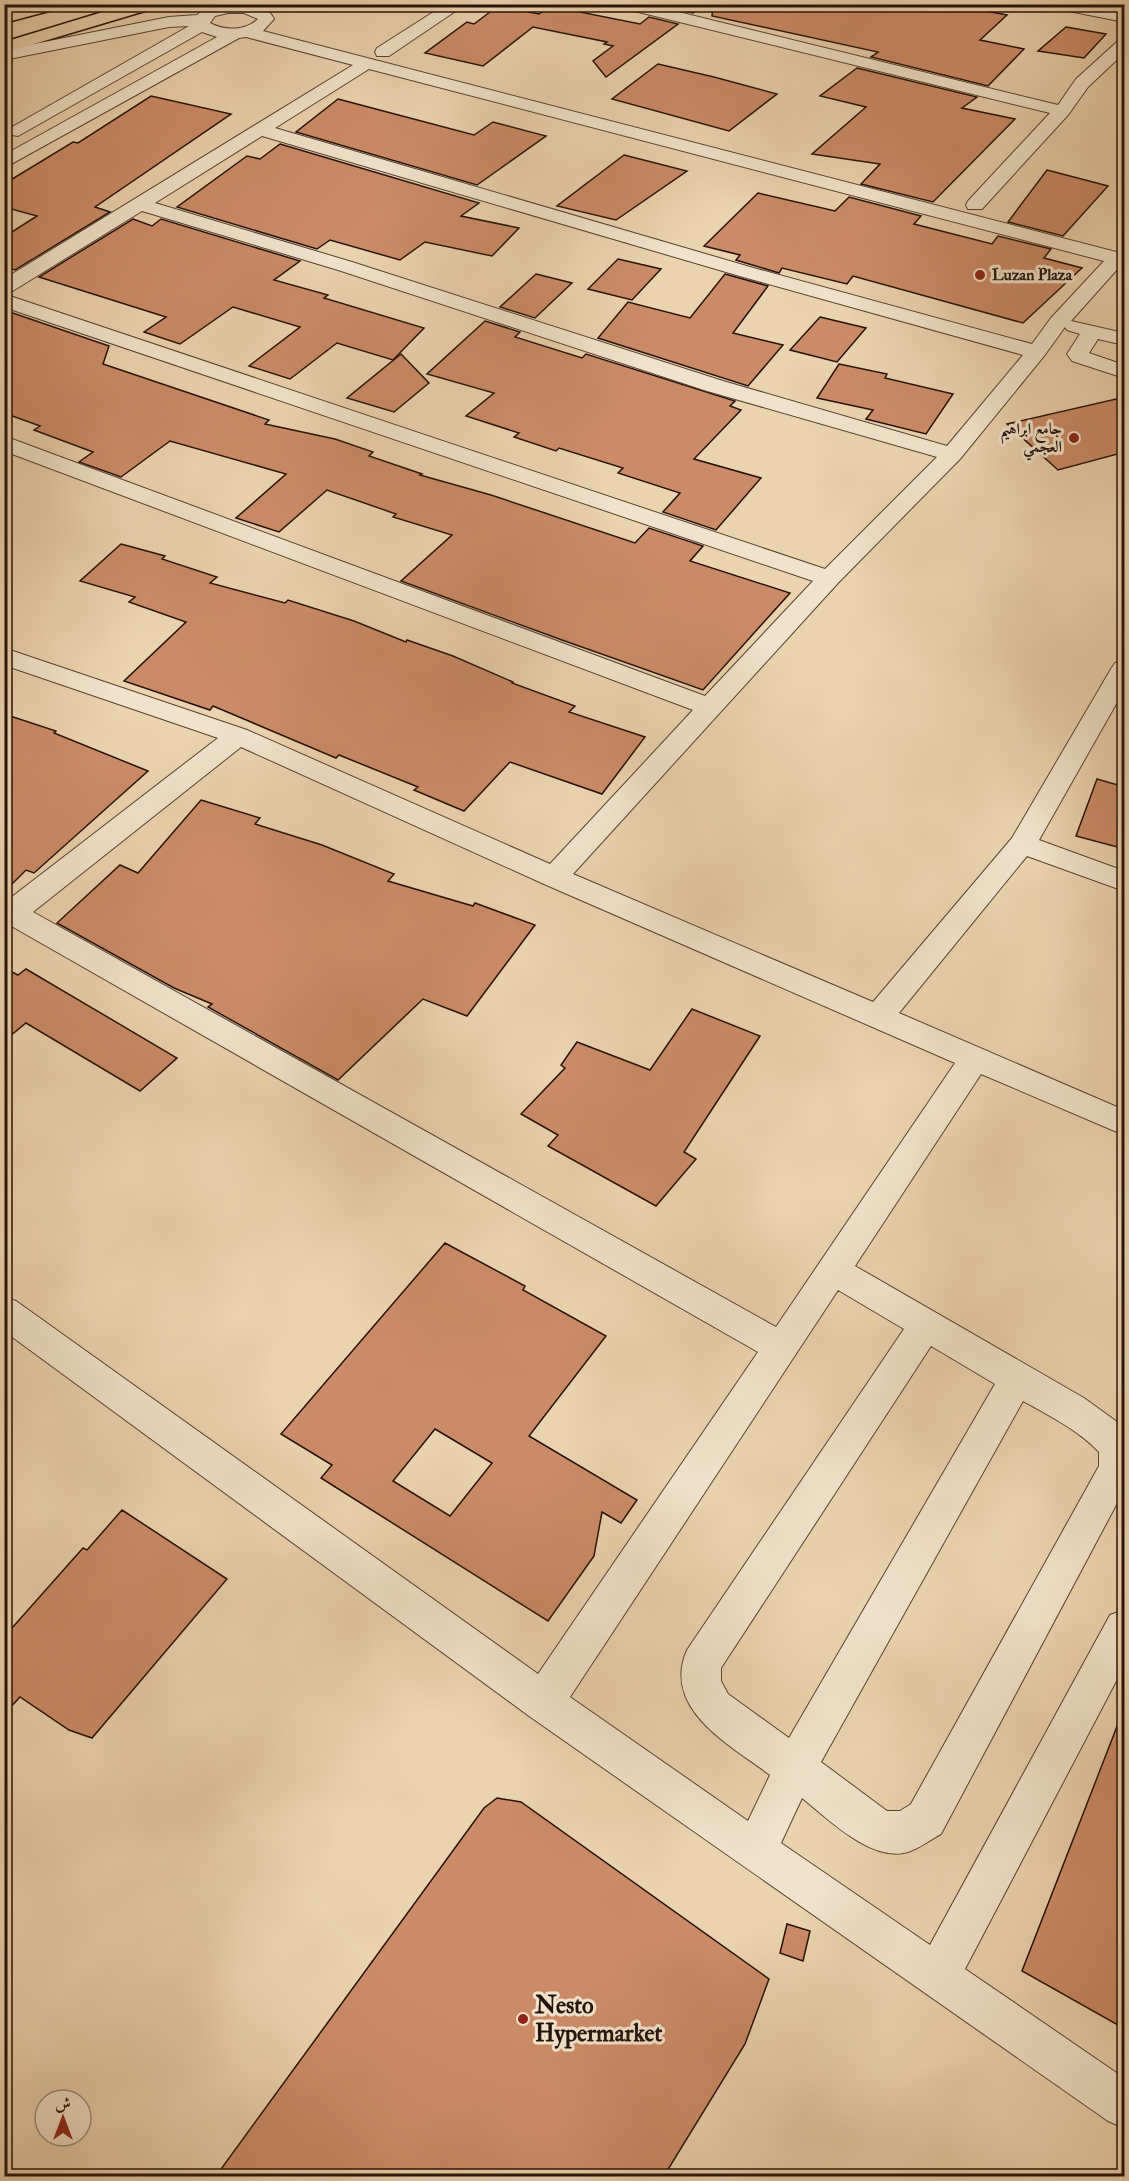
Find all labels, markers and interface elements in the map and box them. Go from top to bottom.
place label: Luzan Plaza [992,265,1073,285]
marker: Luzan Plaza [973,268,987,282]
place label: جامع ابراهيم العجمي [1000,419,1062,461]
marker: جامع ابراهيم العجمي [1067,431,1081,445]
place label: Nesto Hypermarket [534,1990,663,2049]
marker: Nesto Hypermarket [516,2012,530,2026]
north arrow [33,2088,93,2148]
text: ش [55,2094,71,2114]

